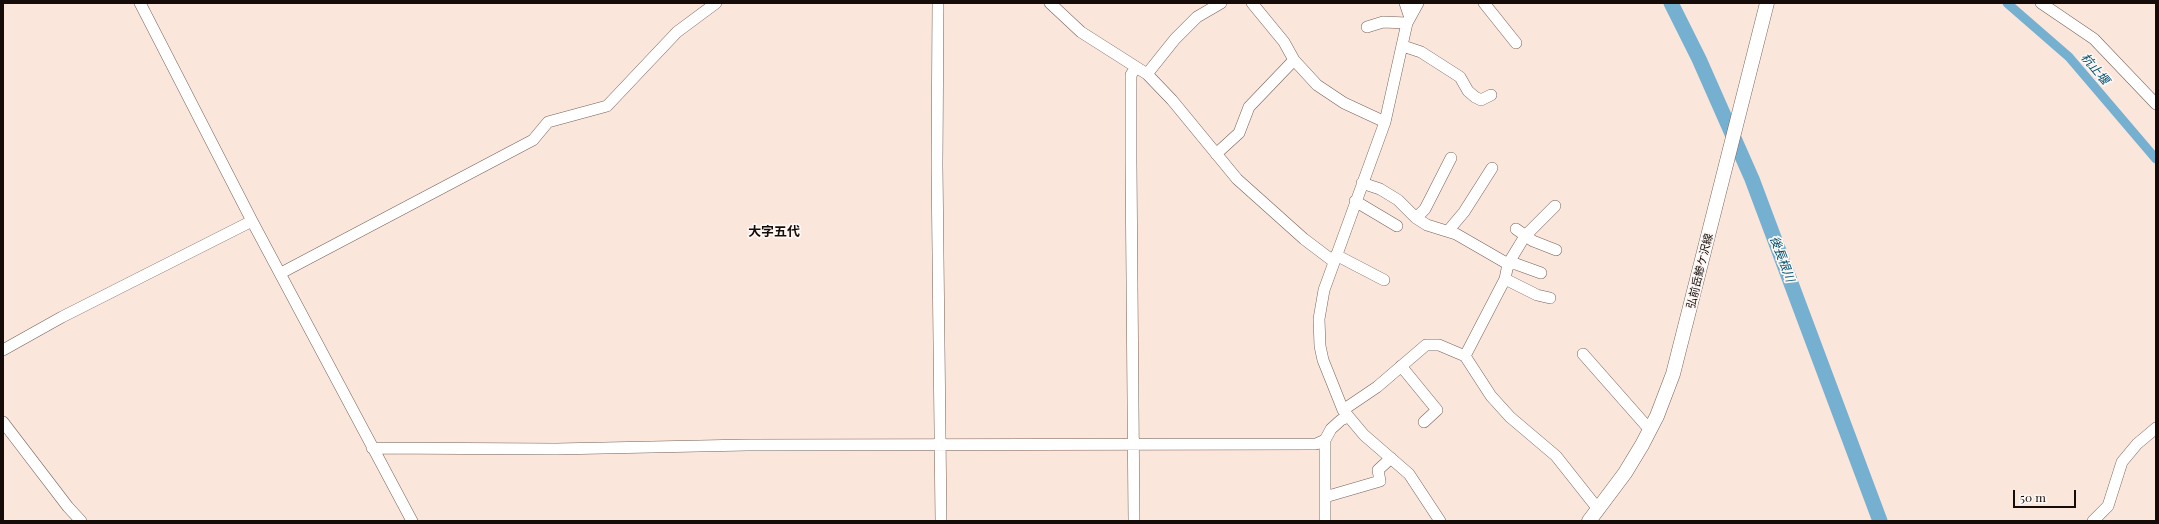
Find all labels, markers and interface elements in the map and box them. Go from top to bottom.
water label: 杭止堰 [2078,51,2112,87]
district label: 大字五代 [748,224,800,240]
street label: 弘前岳鰺ケ沢線 [1684,232,1716,310]
water label: 後長根川 [1767,234,1797,284]
scale bar [2015,482,2078,508]
text: 50 m [2020,489,2046,505]

